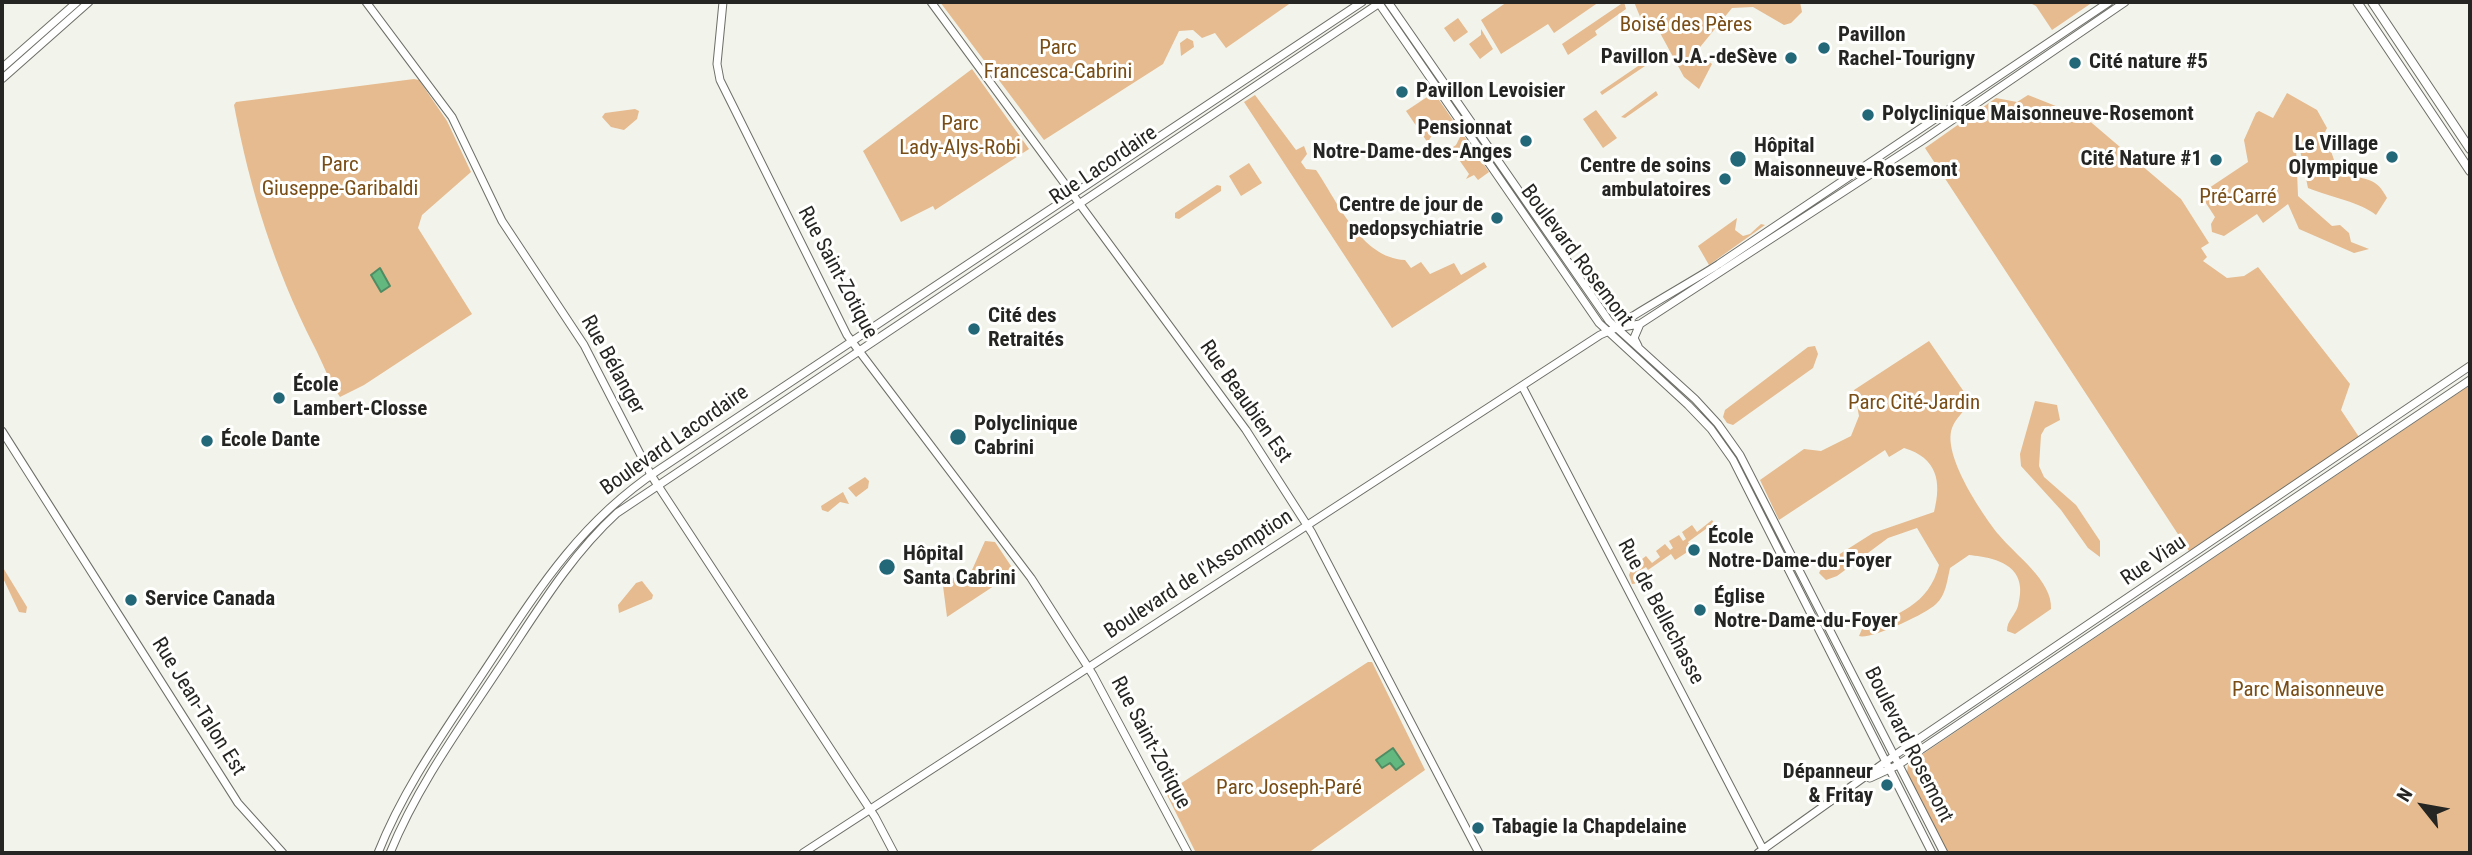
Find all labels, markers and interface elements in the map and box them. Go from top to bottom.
park label: Boisé des Pères [1620,13,1752,39]
place label: Pavillon Rachel-Tourigny [1838,23,1975,73]
park label: Parc Francesca-Cabrini [984,36,1132,86]
marker: Pavillon Rachel-Tourigny [1816,40,1832,56]
place label: Pavillon J.A.-deSève [1601,45,1777,71]
marker: Pavillon J.A.-deSève [1783,50,1799,66]
place label: Cité nature #5 [2089,50,2208,76]
marker: Cité nature #5 [2067,55,2083,71]
place label: Pavillon Levoisier [1416,79,1565,105]
marker: Pavillon Levoisier [1394,84,1410,100]
place label: Polyclinique Maisonneuve-Rosemont [1882,102,2194,128]
marker: Polyclinique Maisonneuve-Rosemont [1860,107,1876,123]
park label: Parc Lady-Alys-Robi [899,112,1021,162]
place label: Pensionnat Notre-Dame-des-Anges [1313,116,1512,166]
street label: Rue Lacordaire [1046,121,1162,211]
place label: Le Village Olympique [2289,132,2378,182]
marker: Pensionnat Notre-Dame-des-Anges [1518,133,1534,149]
place label: Hôpital Maisonneuve-Rosemont [1754,134,1958,184]
place label: Cité Nature #1 [2081,147,2202,173]
marker: Hôpital Maisonneuve-Rosemont [1728,149,1748,169]
marker: Le Village Olympique [2384,149,2400,165]
marker: Cité Nature #1 [2208,152,2224,168]
park label: Parc Giuseppe-Garibaldi [262,153,418,203]
place label: Centre de soins ambulatoires [1580,154,1711,204]
marker: Centre de soins ambulatoires [1717,171,1733,187]
street label: Boulevard Rosemont [1515,180,1637,332]
park label: Pré-Carré [2199,185,2277,211]
place label: Centre de jour de pedopsychiatrie [1339,193,1483,243]
street label: Rue Saint-Zotique [792,203,882,343]
marker: Centre de jour de pedopsychiatrie [1489,210,1505,226]
place label: Cité des Retraités [988,304,1064,354]
street label: Rue Bélanger [575,311,649,419]
marker: Cité des Retraités [966,321,982,337]
street label: Rue Beaubien Est [1193,336,1297,468]
place label: École Lambert-Closse [293,373,427,423]
street label: Boulevard Lacordaire [596,381,754,501]
marker: École Lambert-Closse [271,390,287,406]
park label: Parc Cité-Jardin [1848,391,1980,417]
place label: Polyclinique Cabrini [974,412,1077,462]
marker: Polyclinique Cabrini [948,427,968,447]
place label: École Dante [221,428,320,454]
marker: École Dante [199,433,215,449]
street label: Boulevard de l'Assomption [1100,505,1298,645]
place label: École Notre-Dame-du-Foyer [1708,525,1892,575]
street label: Rue Viau [2117,530,2191,592]
street label: Rue de Bellechasse [1611,535,1709,689]
place label: Hôpital Santa Cabrini [903,542,1016,592]
marker: École Notre-Dame-du-Foyer [1686,542,1702,558]
marker: Hôpital Santa Cabrini [877,557,897,577]
place label: Église Notre-Dame-du-Foyer [1714,585,1898,635]
place label: Service Canada [145,587,275,613]
marker: Service Canada [123,592,139,608]
marker: Église Notre-Dame-du-Foyer [1692,602,1708,618]
street label: Rue Jean-Talon Est [146,633,250,781]
street label: Boulevard Rosemont [1858,663,1958,827]
street label: Rue Saint-Zotique [1105,673,1195,813]
park label: Parc Maisonneuve [2232,678,2384,704]
place label: Dépanneur & Fritay [1783,760,1873,810]
north arrow [2388,771,2458,841]
park label: Parc Joseph-Paré [1216,776,1362,802]
marker: Dépanneur & Fritay [1879,777,1895,793]
text: N [2392,784,2417,806]
place label: Tabagie la Chapdelaine [1492,815,1687,841]
marker: Tabagie la Chapdelaine [1470,820,1486,836]

